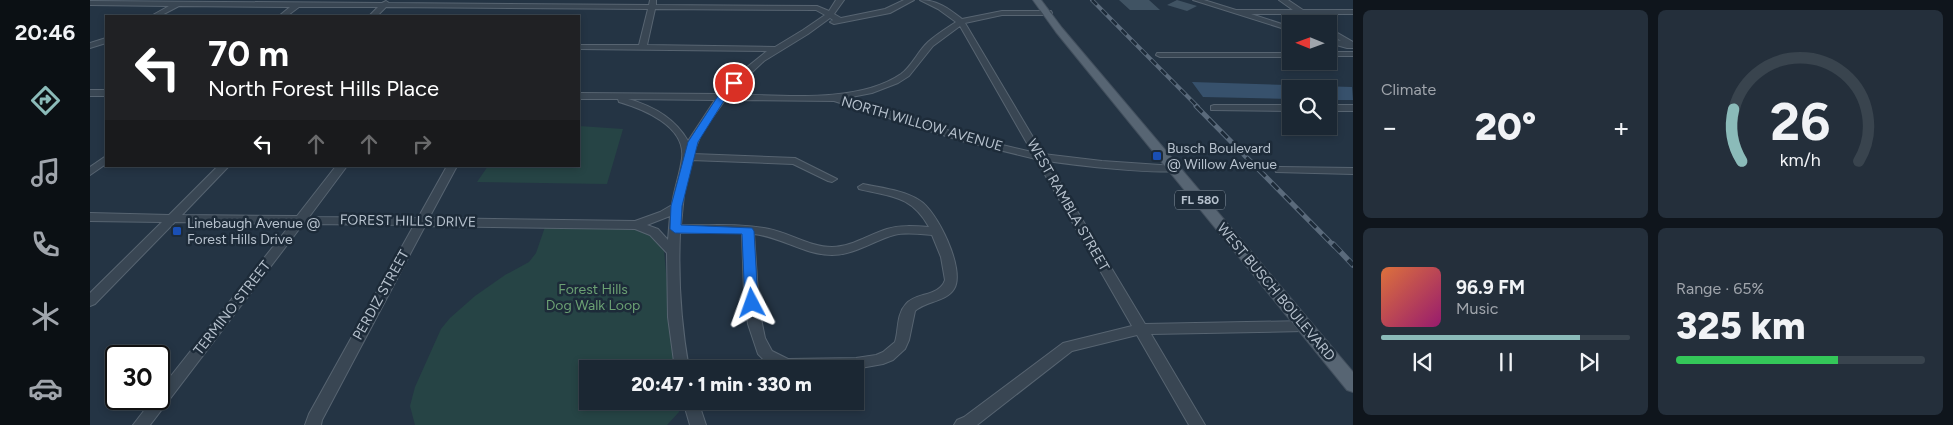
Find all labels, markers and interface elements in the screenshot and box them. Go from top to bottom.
north arrow [1282,15,1338,70]
map controls [1282,15,1337,135]
text: 20:46 [15,19,75,46]
text: 70 m [208,33,289,75]
icon: left [125,35,190,100]
pin [713,62,755,104]
icon: arrive [720,69,748,97]
text: North Forest Hills Place [208,75,439,102]
button: search [1282,80,1337,135]
text: Climate [1381,80,1436,99]
icon: directions [28,83,63,118]
text: 26 [1770,91,1831,153]
street label: NORTH WILLOW AVENUE [839,93,1005,155]
text: 20° [1475,104,1536,150]
text: − [1381,110,1398,144]
text: + [1613,110,1630,144]
icon: left [249,130,277,158]
icon: ahead [302,130,330,158]
icon: ahead [355,130,383,158]
icon: right [408,130,436,158]
street label: WEST RAMBLA STREET [1023,136,1113,274]
place label: Busch Boulevard @ Willow Avenue [1167,140,1277,173]
text: km/h [1780,149,1821,170]
marker: Busch Boulevard @ Willow Avenue [1151,150,1163,162]
icon: music [28,155,63,190]
road number: FL 580 [1175,190,1225,210]
street label: FOREST HILLS DRIVE [340,211,476,231]
place label: Linebaugh Avenue @ Forest Hills Drive [187,215,320,248]
street label: WEST BUSCH BOULEVARD [1213,220,1339,364]
marker: Linebaugh Avenue @ Forest Hills Drive [171,225,183,237]
icon: phone [28,227,63,262]
street label: PERDIZ STREET [349,247,413,343]
street label: TERMINO STREET [190,257,274,359]
position arrow [725,276,777,328]
text: 96.9 FM [1456,276,1525,299]
text: Range · 65% [1676,279,1764,298]
park label: Forest Hills Dog Walk Loop [546,281,640,314]
icon: climate [28,299,63,334]
text: Music [1456,299,1498,318]
text: 325 km [1676,303,1806,349]
speed limit sign: 30 [105,345,170,410]
icon: previous [1409,348,1437,376]
icon: pause [1492,348,1520,376]
icon: next [1575,348,1603,376]
icon: car [28,371,63,406]
text: 20:47 · 1 min · 330 m [631,373,812,396]

